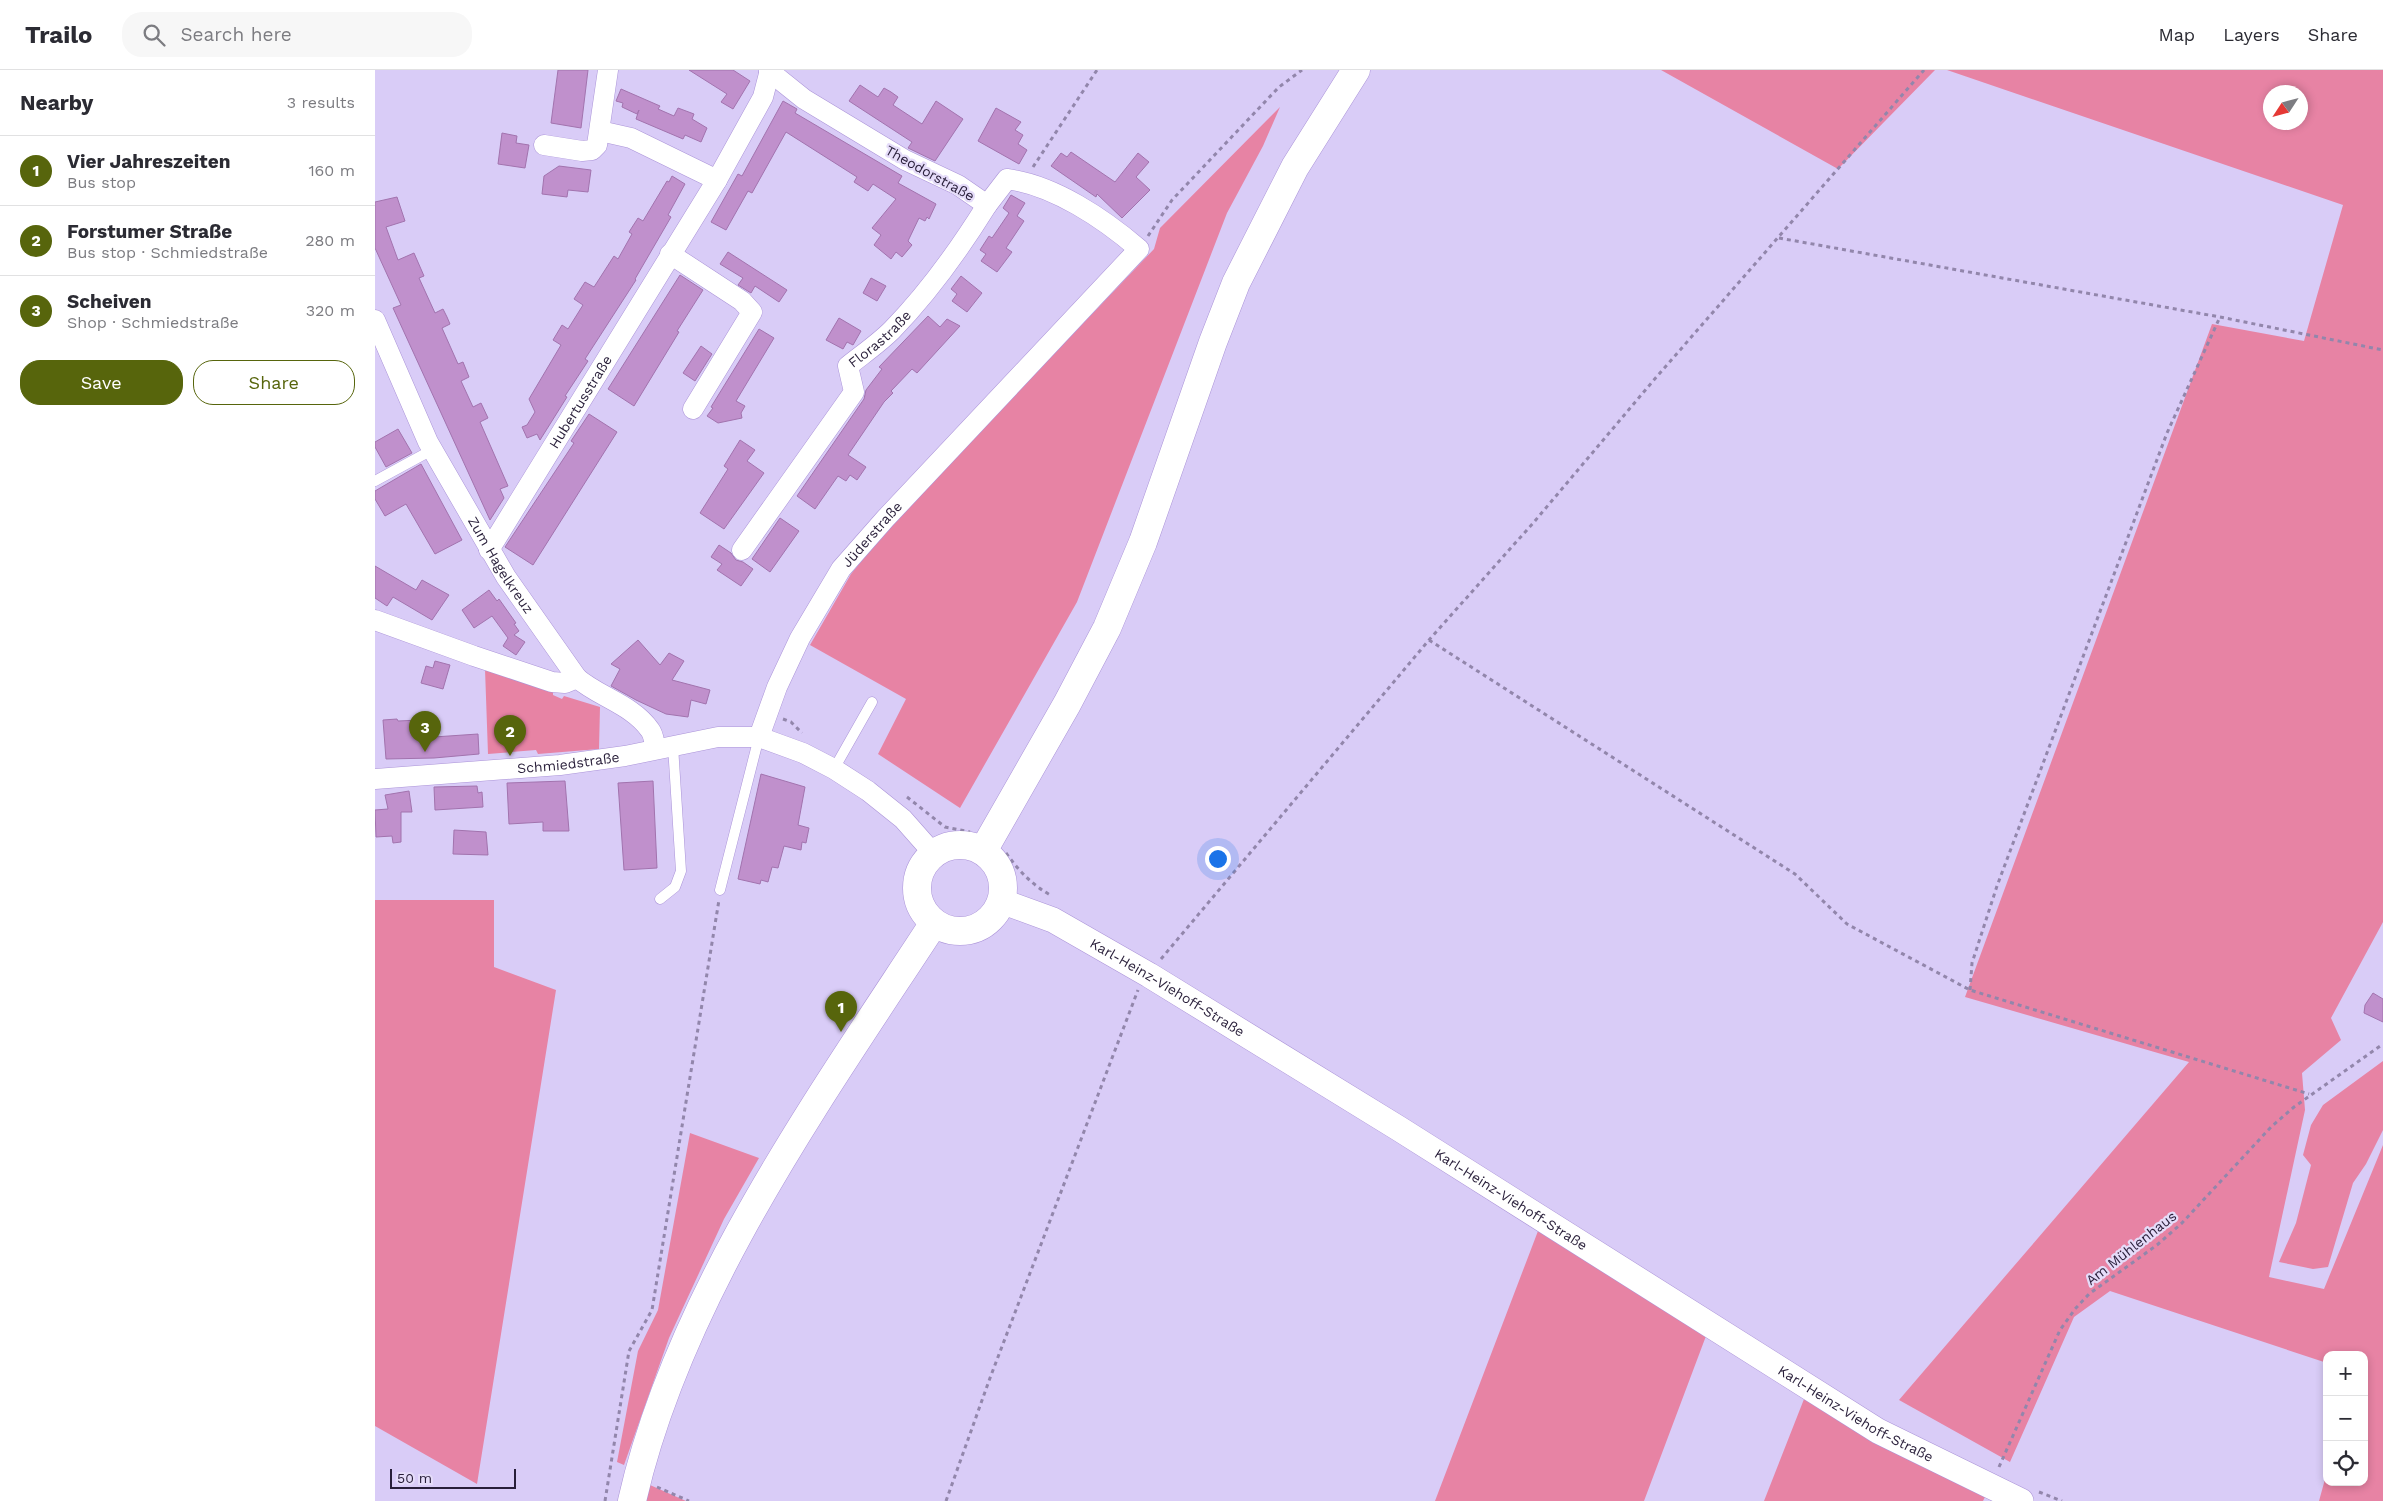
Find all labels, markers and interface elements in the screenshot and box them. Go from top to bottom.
search box [122,12,472,57]
text: Trailo [25,21,92,49]
icon: search [140,21,168,49]
text: Search here [180,23,292,46]
text: Map [2158,24,2195,45]
text: Layers [2223,24,2280,45]
text: Share [2308,24,2358,45]
north arrow [2263,85,2308,130]
text: Nearby [20,90,93,115]
text: 3 results [287,93,355,112]
street label: Theodorstraße [883,142,977,204]
text: Vier Jahreszeiten [67,150,230,173]
text: 1 [33,161,39,180]
text: 160 m [308,161,355,180]
text: Bus stop [67,173,136,192]
text: Forstumer Straße [67,220,232,243]
text: 2 [31,231,41,250]
text: 280 m [305,231,355,250]
text: Bus stop · Schmiedstraße [67,243,268,262]
text: Scheiven [67,290,152,313]
text: 3 [31,301,41,320]
text: 320 m [306,301,355,320]
street label: Florastraße [845,307,914,371]
text: Shop · Schmiedstraße [67,313,239,332]
street label: Hubertusstraße [546,352,615,451]
button: Save [20,360,183,405]
button: Share [193,360,355,405]
street label: Jüderstraße [839,498,905,570]
street label: Zum Hagelkreuz [465,514,537,616]
pin: 3 [409,711,441,752]
pin: 2 [494,715,526,756]
street label: Schmiedstraße [517,749,620,776]
your location [1205,846,1231,872]
street label: Karl-Heinz-Viehoff-Straße [1087,935,1247,1040]
pin: 1 [825,991,857,1032]
street label: Karl-Heinz-Viehoff-Straße [1432,1145,1590,1253]
street label: Am Mühlenhaus [2083,1208,2179,1288]
map controls [2323,1351,2368,1486]
button: + [2323,1351,2368,1396]
street label: Karl-Heinz-Viehoff-Straße [1775,1362,1936,1465]
button: − [2323,1396,2368,1441]
button: locate [2323,1441,2368,1486]
scale bar [390,1466,516,1489]
text: 50 m [397,1470,432,1486]

